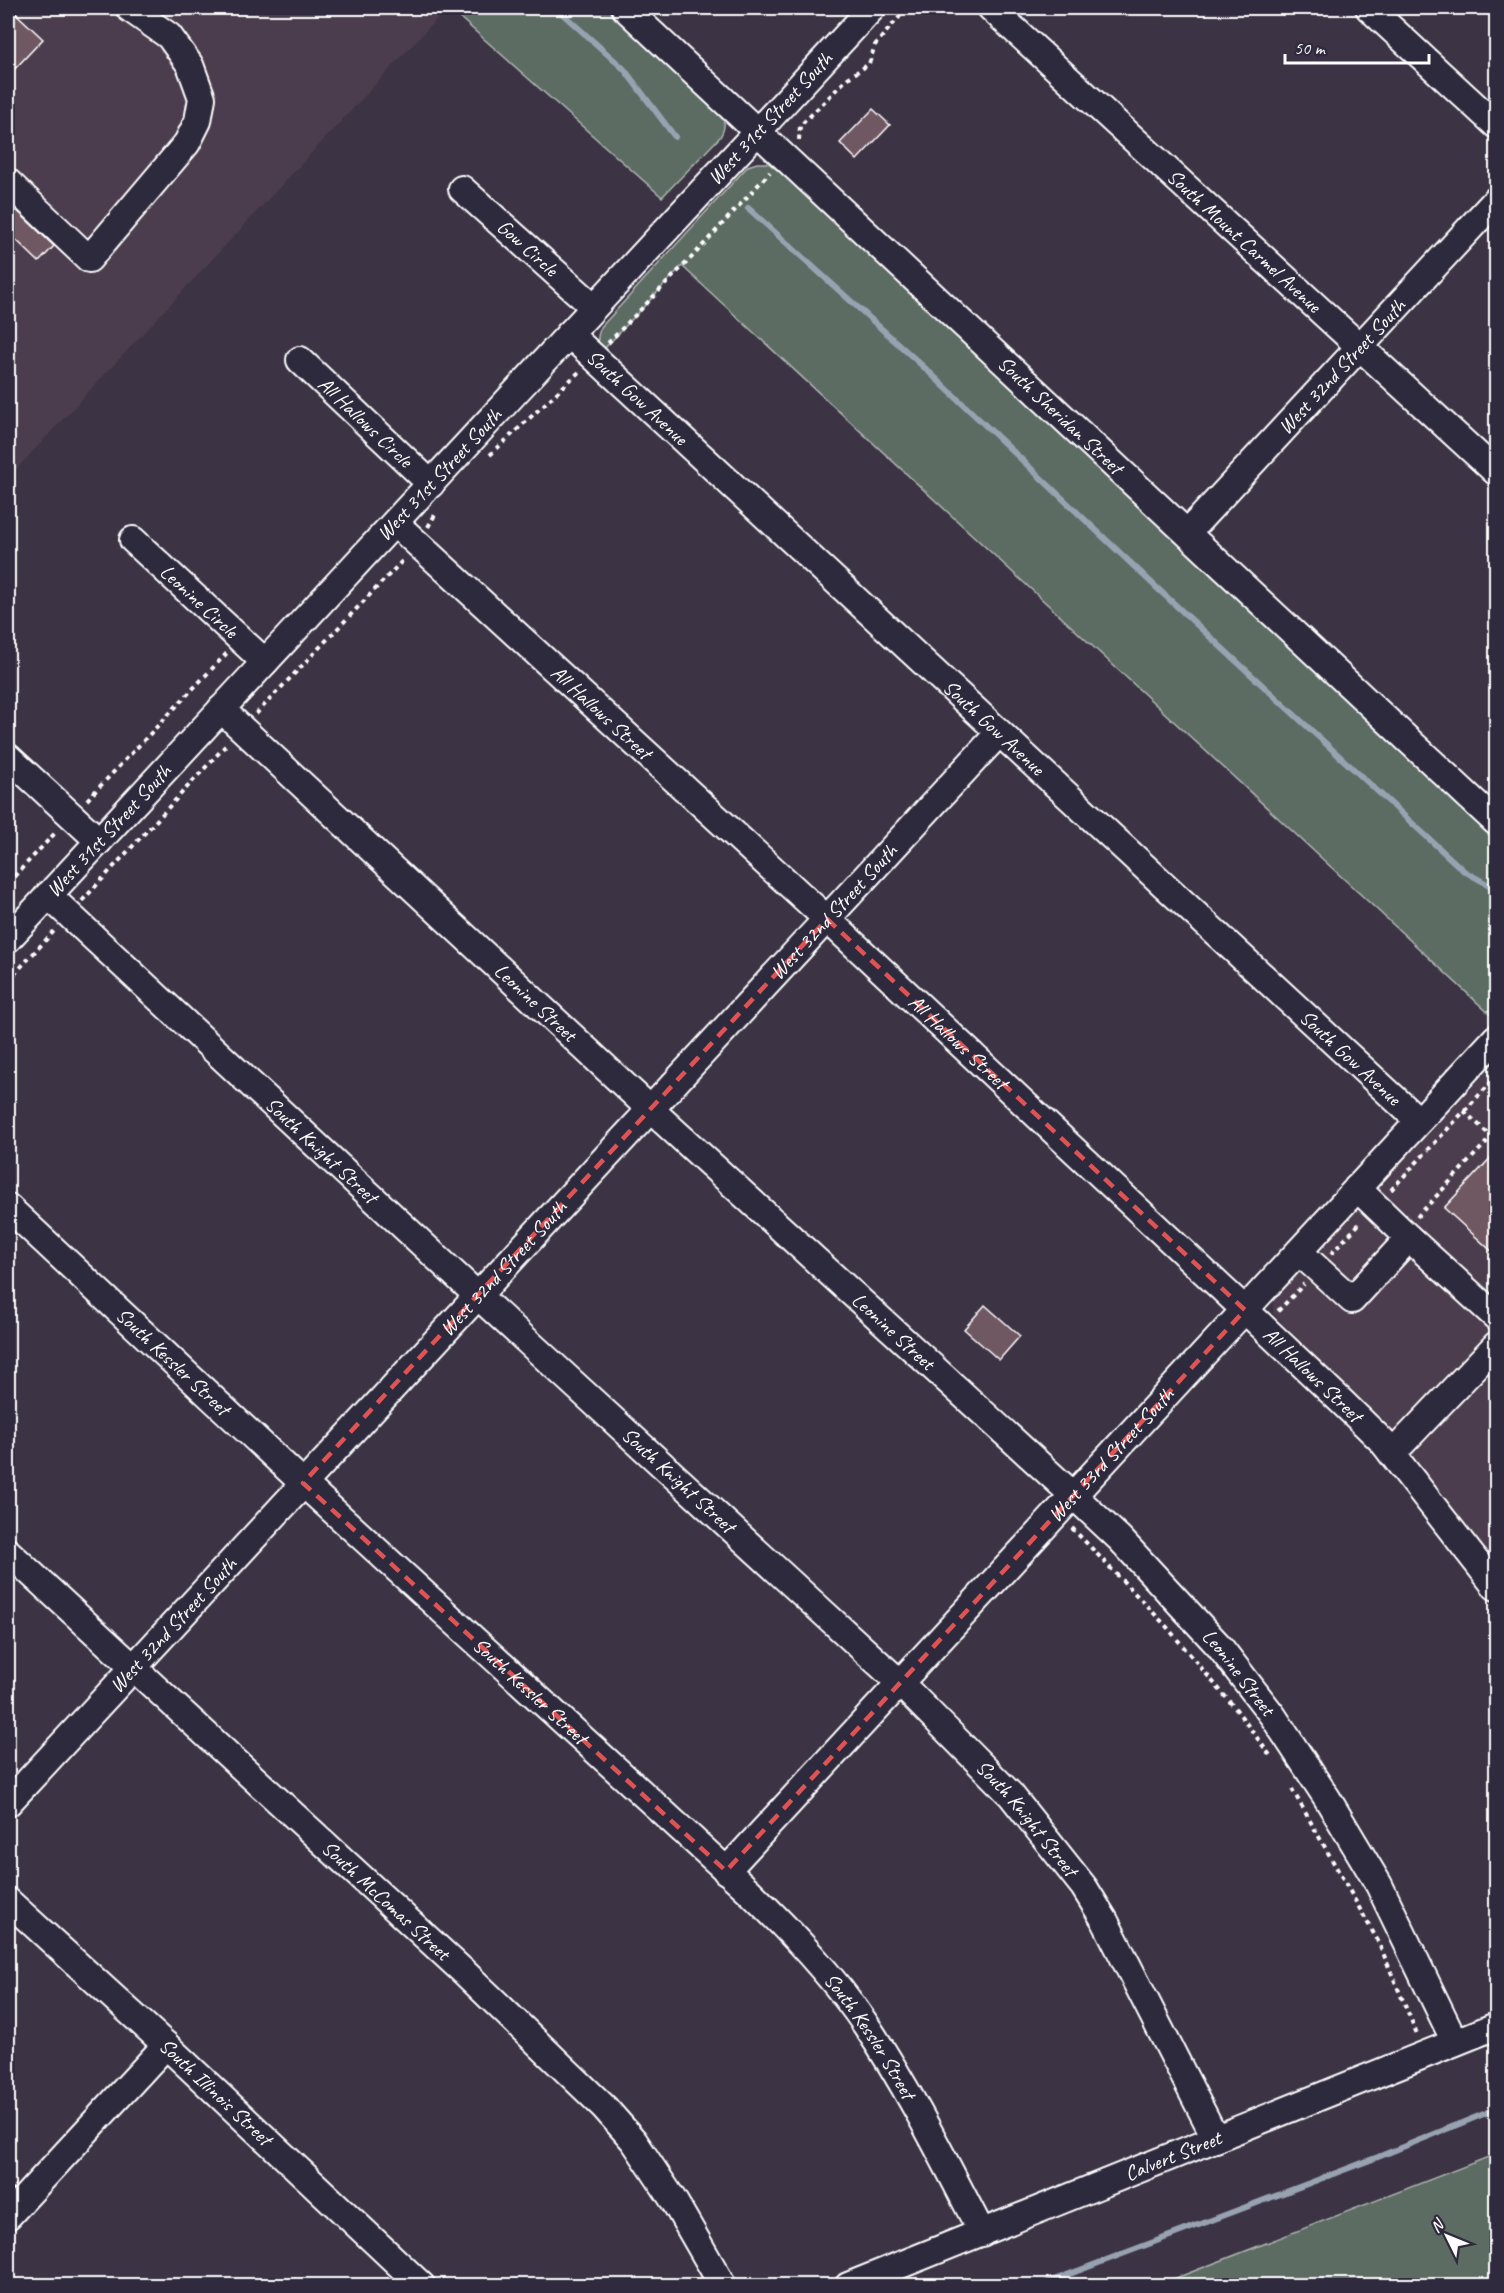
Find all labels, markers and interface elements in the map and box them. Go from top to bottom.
scale bar [1285,27,1429,65]
text: 50 m [1294,37,1327,59]
street label: West 31st Street South [702,45,839,190]
street label: South Mount Carmel Avenue [1162,163,1328,319]
street label: Gow Circle [492,214,564,283]
street label: West 32nd Street South [1272,292,1412,440]
street label: South Gow Avenue [581,344,694,451]
street label: South Sheridan Street [992,350,1131,482]
street label: All Hallows Circle [313,371,420,474]
street label: West 31st Street South [371,401,508,546]
street label: Leonine Circle [155,559,244,644]
street label: All Hallows Street [546,660,659,767]
street label: South Gow Avenue [938,674,1051,781]
street label: West 31st Street South [41,758,178,902]
street label: West 32nd Street South [764,837,904,985]
street label: Leonine Street [489,957,584,1048]
street label: All Hallows Street [903,989,1016,1097]
street label: South Gow Avenue [1294,1004,1407,1112]
street label: South Knight Street [260,1091,386,1211]
street label: West 32nd Street South [434,1194,573,1341]
street label: Leonine Street [846,1287,942,1377]
street label: South Kessler Street [111,1302,238,1423]
street label: All Hallows Street [1258,1321,1370,1430]
street label: West 33rd Street South [1042,1381,1180,1527]
street label: South Knight Street [616,1421,743,1540]
street label: West 32nd Street South [104,1551,243,1698]
street label: Leonine Street [1197,1623,1282,1722]
street label: South Kessler Street [467,1632,595,1752]
street label: South Knight Street [970,1754,1085,1884]
street label: South McComas Street [317,1835,457,1967]
street label: South Kessler Street [819,1967,923,2106]
street label: South Illinois Street [154,2033,280,2153]
street label: Calvert Street [1121,2124,1227,2187]
north arrow [1417,2206,1477,2266]
text: N [1426,2214,1450,2237]

